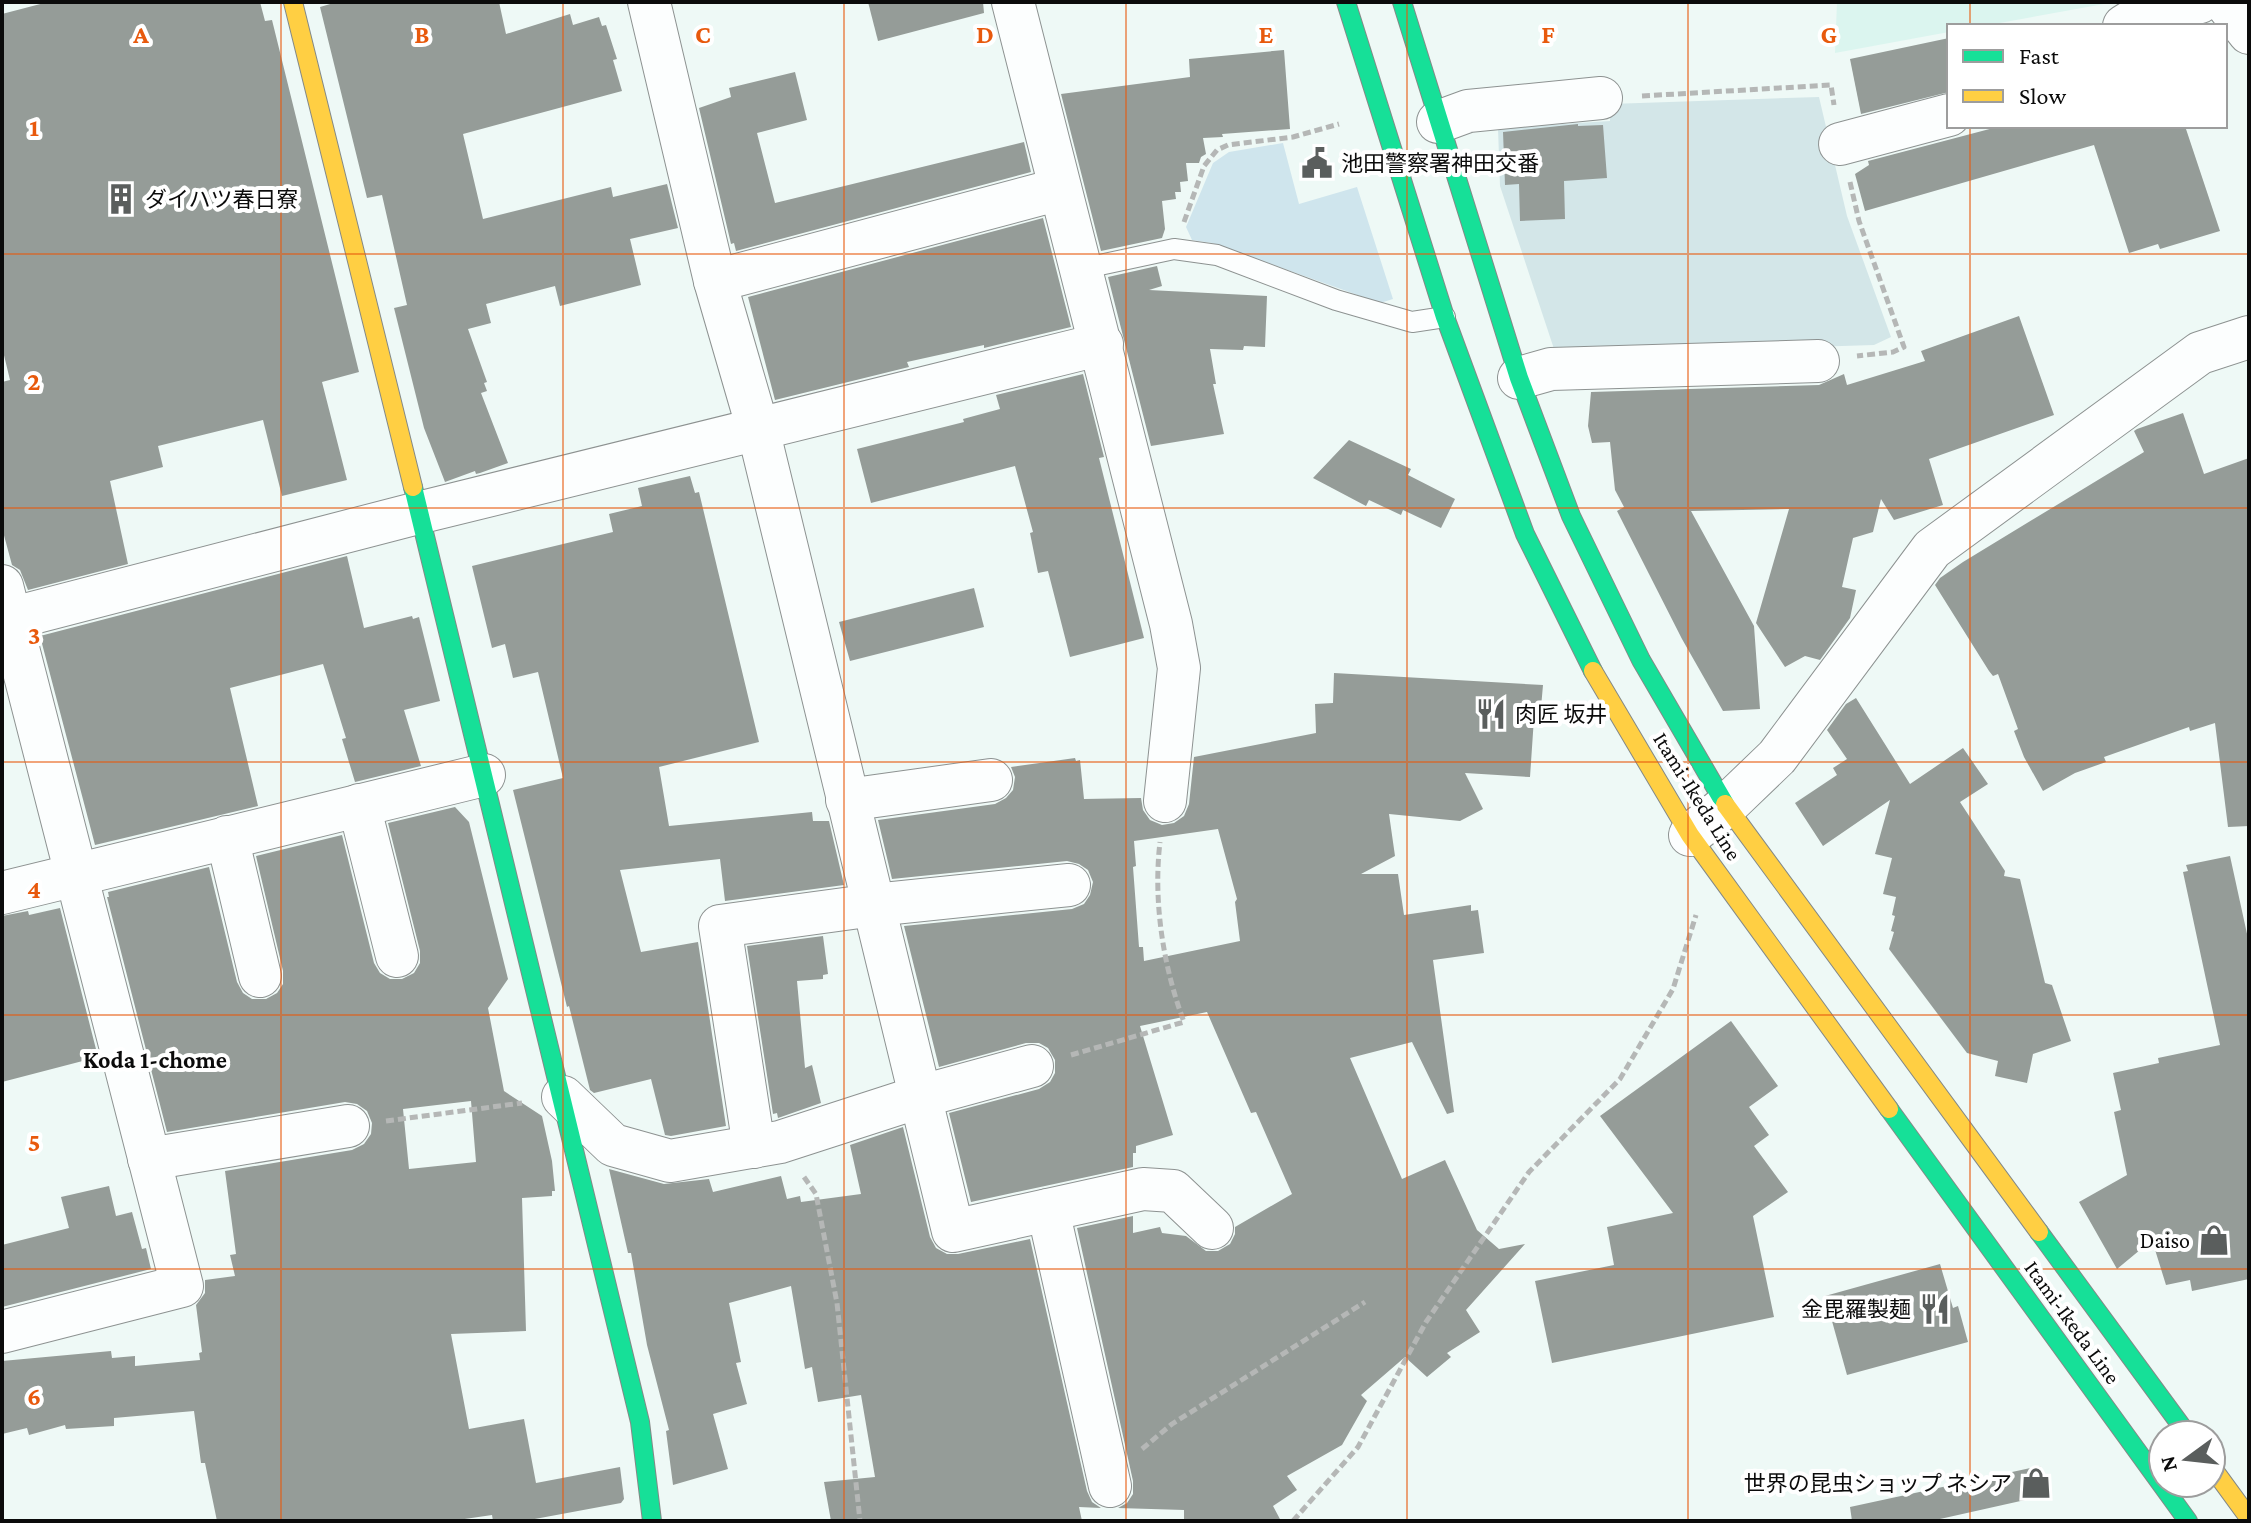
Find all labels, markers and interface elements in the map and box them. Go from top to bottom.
text: A [132,20,149,49]
text: B [414,20,430,49]
text: C [695,20,711,49]
text: D [976,20,994,49]
text: E [1259,20,1274,49]
text: F [1541,20,1555,49]
text: G [1821,20,1837,49]
legend [1947,24,2227,128]
text: Fast [2019,42,2060,69]
text: Slow [2019,82,2066,109]
text: 1 [29,113,39,142]
public building icon: 池田警察署神田交番 [1300,146,1334,180]
place label: 池田警察署神田交番 [1341,151,1539,176]
building icon: ダイハツ春日寮 [104,182,138,216]
place label: ダイハツ春日寮 [145,187,299,212]
text: 2 [27,367,41,396]
text: 3 [28,621,40,650]
restaurant icon: 肉匠 坂井 [1474,697,1508,731]
place label: 肉匠 坂井 [1515,702,1607,727]
street label: Itami-Ikeda Line [1648,728,1747,865]
text: 4 [27,875,41,904]
district label: Koda 1-chome [83,1046,227,1073]
text: 5 [28,1128,40,1157]
shop icon: Daiso [2197,1223,2231,1257]
place label: Daiso [2140,1228,2190,1253]
street label: Itami-Ikeda Line [2019,1256,2126,1389]
restaurant icon: 金毘羅製麺 [1918,1292,1952,1326]
place label: 金毘羅製麺 [1801,1297,1911,1322]
text: 6 [27,1382,41,1411]
north arrow [2147,1419,2227,1499]
text: N [2154,1454,2182,1475]
shop icon: 世界の昆虫ショップ ネシア [2019,1466,2053,1500]
place label: 世界の昆虫ショップ ネシア [1744,1471,2012,1496]

